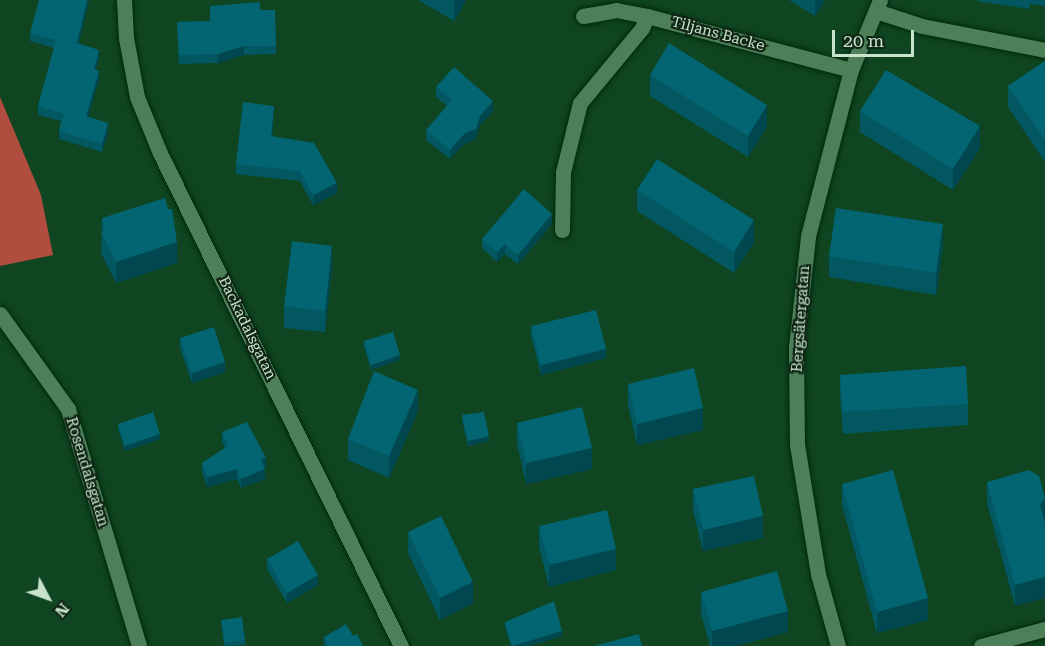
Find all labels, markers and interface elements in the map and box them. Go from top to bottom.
street label: Tiljans Backe [669,13,767,55]
scale bar [835,18,918,56]
text: 20 m [843,30,884,51]
street label: Bergsätergatan [788,265,814,373]
street label: Backadalsgatan [214,274,280,382]
street label: Rosendalsgatan [62,415,112,529]
north arrow [18,568,78,628]
text: N [51,599,73,621]

